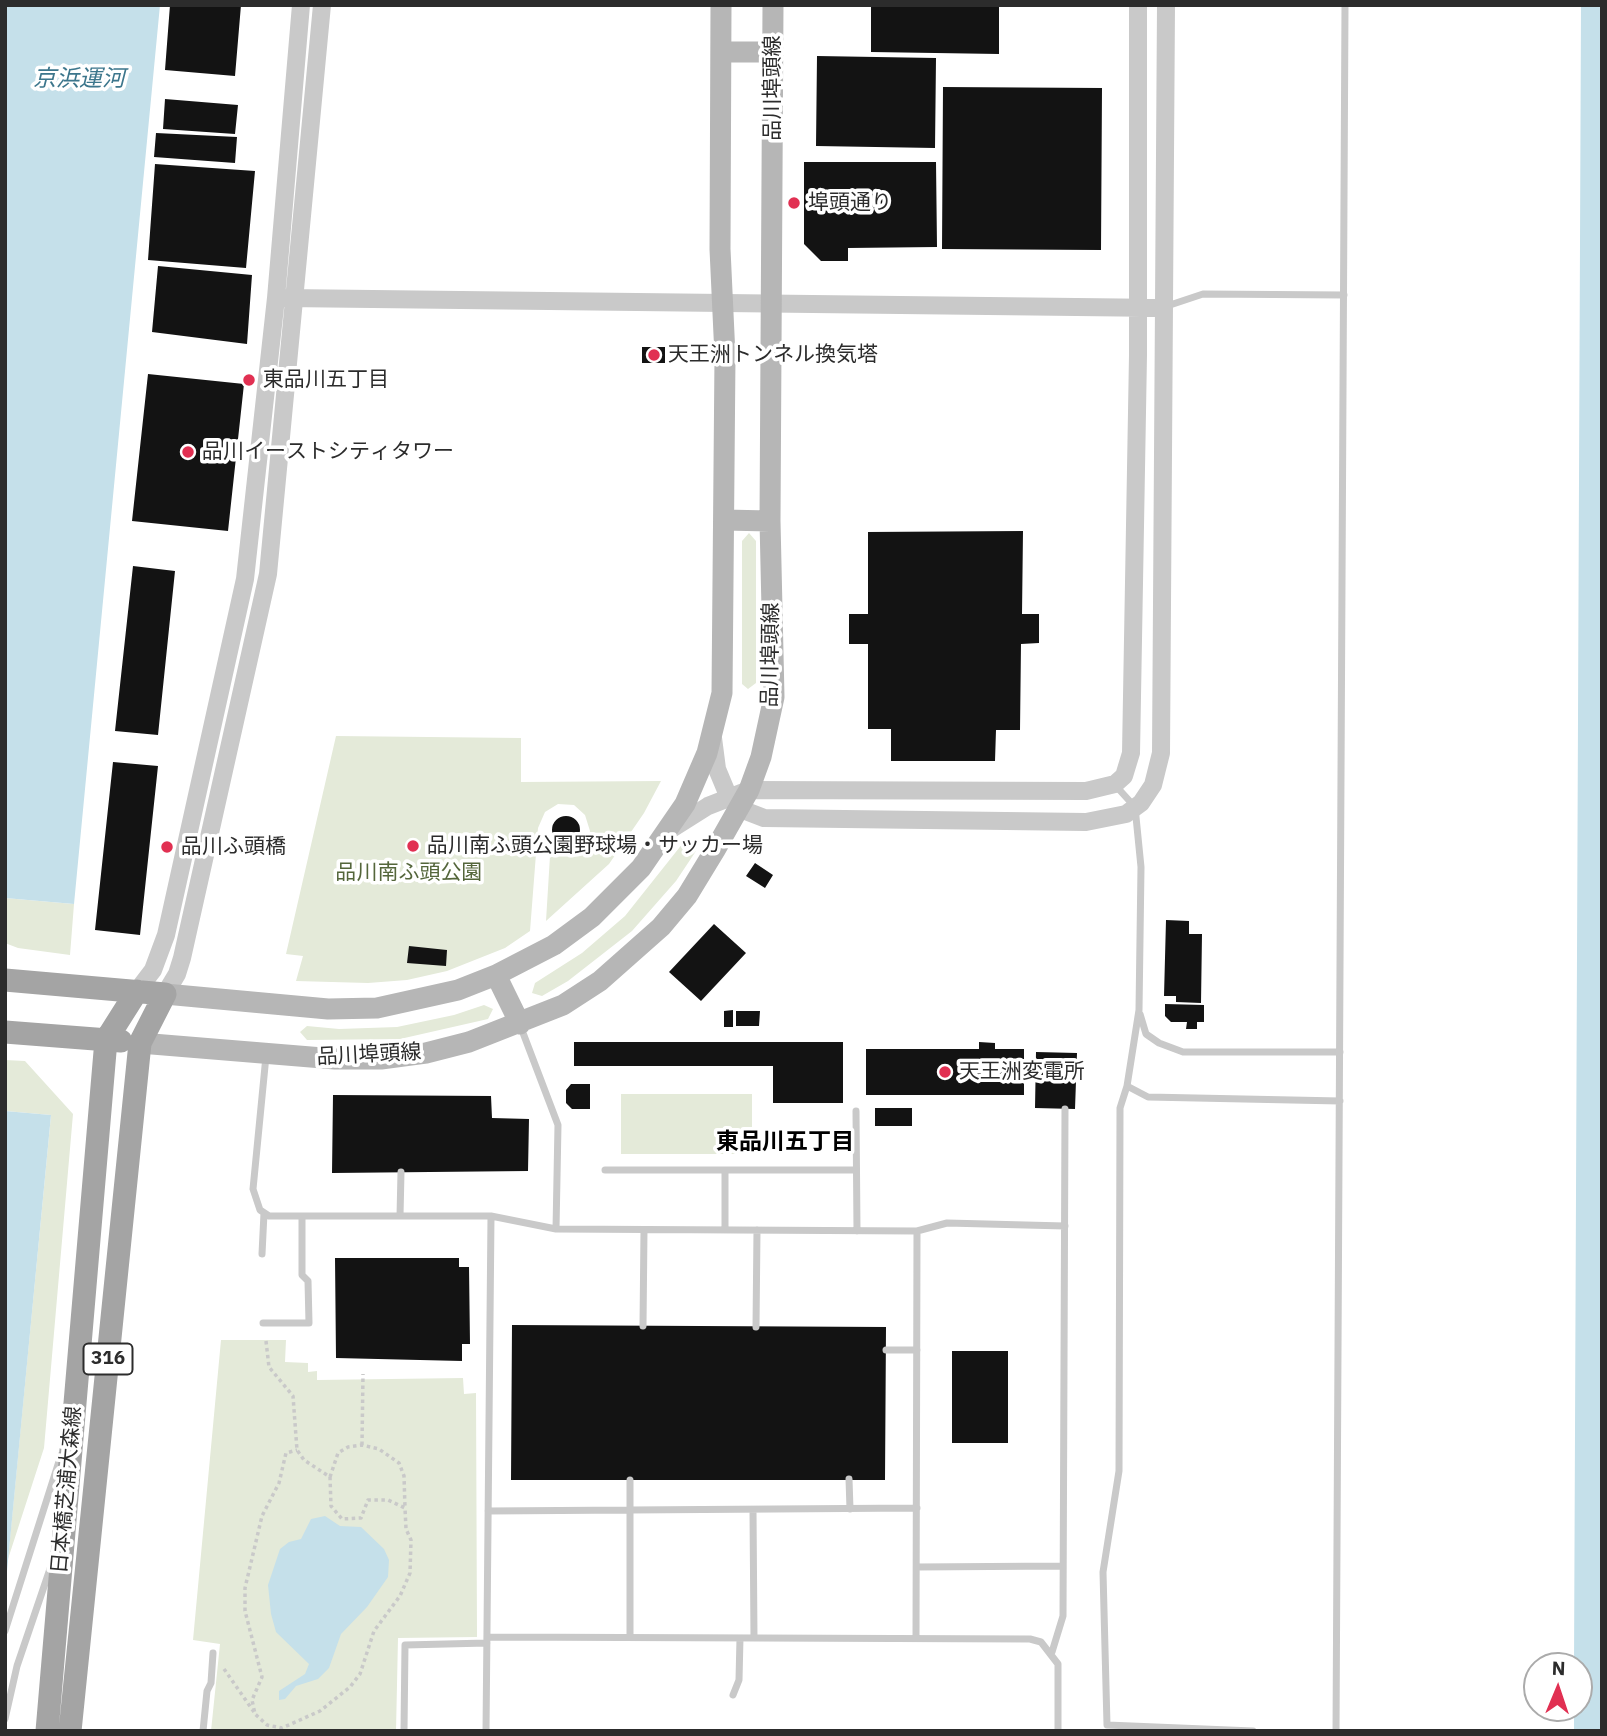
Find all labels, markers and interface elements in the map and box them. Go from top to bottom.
street label: 品川埠頭線 [760,36,786,140]
water label: 京浜運河 [33,65,125,93]
place label: 埠頭通り [808,190,892,216]
marker: 埠頭通り [786,195,802,211]
place label: 天王洲トンネル換気塔 [668,342,878,368]
marker: 天王洲トンネル換気塔 [646,347,662,363]
place label: 東品川五丁目 [263,367,389,393]
marker: 東品川五丁目 [241,372,257,388]
place label: 品川イーストシティタワー [202,439,454,465]
marker: 品川イーストシティタワー [180,444,196,460]
street label: 品川埠頭線 [757,602,785,708]
place label: 品川南ふ頭公園野球場・サッカー場 [427,833,763,859]
place label: 品川ふ頭橋 [181,834,286,860]
marker: 品川南ふ頭公園野球場・サッカー場 [405,838,421,854]
marker: 品川ふ頭橋 [159,839,175,855]
park label: 品川南ふ頭公園 [336,860,482,886]
street label: 品川埠頭線 [316,1040,422,1070]
place label: 天王洲変電所 [959,1059,1085,1085]
marker: 天王洲変電所 [937,1064,953,1080]
district label: 東品川五丁目 [716,1128,854,1156]
road number: 316 [84,1344,132,1374]
street label: 日本橋芝浦大森線 [47,1405,87,1575]
north arrow [1523,1652,1593,1722]
text: N [1551,1656,1566,1680]

